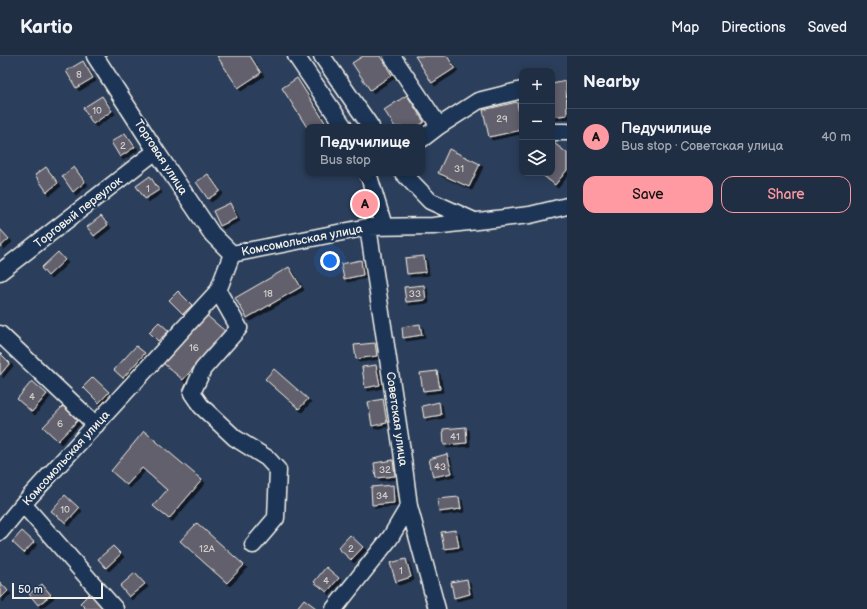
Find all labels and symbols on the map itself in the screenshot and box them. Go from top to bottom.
house number: 8 [76,69,82,81]
house number: 10 [92,105,102,117]
house number: 29 [496,113,508,125]
street label: Торговая улица [131,117,191,198]
house number: 2 [120,140,126,152]
house number: 31 [454,163,464,175]
street label: Торговый переулок [31,173,126,251]
house number: 1 [146,183,150,195]
pin: A [352,189,378,219]
street label: Комсомольская улица [240,221,364,260]
your location [320,251,340,271]
house number: 18 [263,288,273,300]
house number: 33 [409,288,421,300]
house number: 16 [189,342,199,354]
street label: Советская улица [382,371,411,467]
house number: 4 [29,391,35,403]
street label: Комсомольская улица [20,408,113,509]
house number: 6 [57,418,63,430]
house number: 41 [450,431,460,443]
house number: 43 [434,461,446,473]
house number: 32 [379,464,391,476]
house number: 34 [376,490,388,502]
house number: 10 [60,504,70,516]
house number: 12А [199,543,216,555]
house number: 2 [348,543,354,555]
house number: 1 [399,565,403,577]
house number: 4 [323,575,329,587]
scale bar [12,581,103,600]

